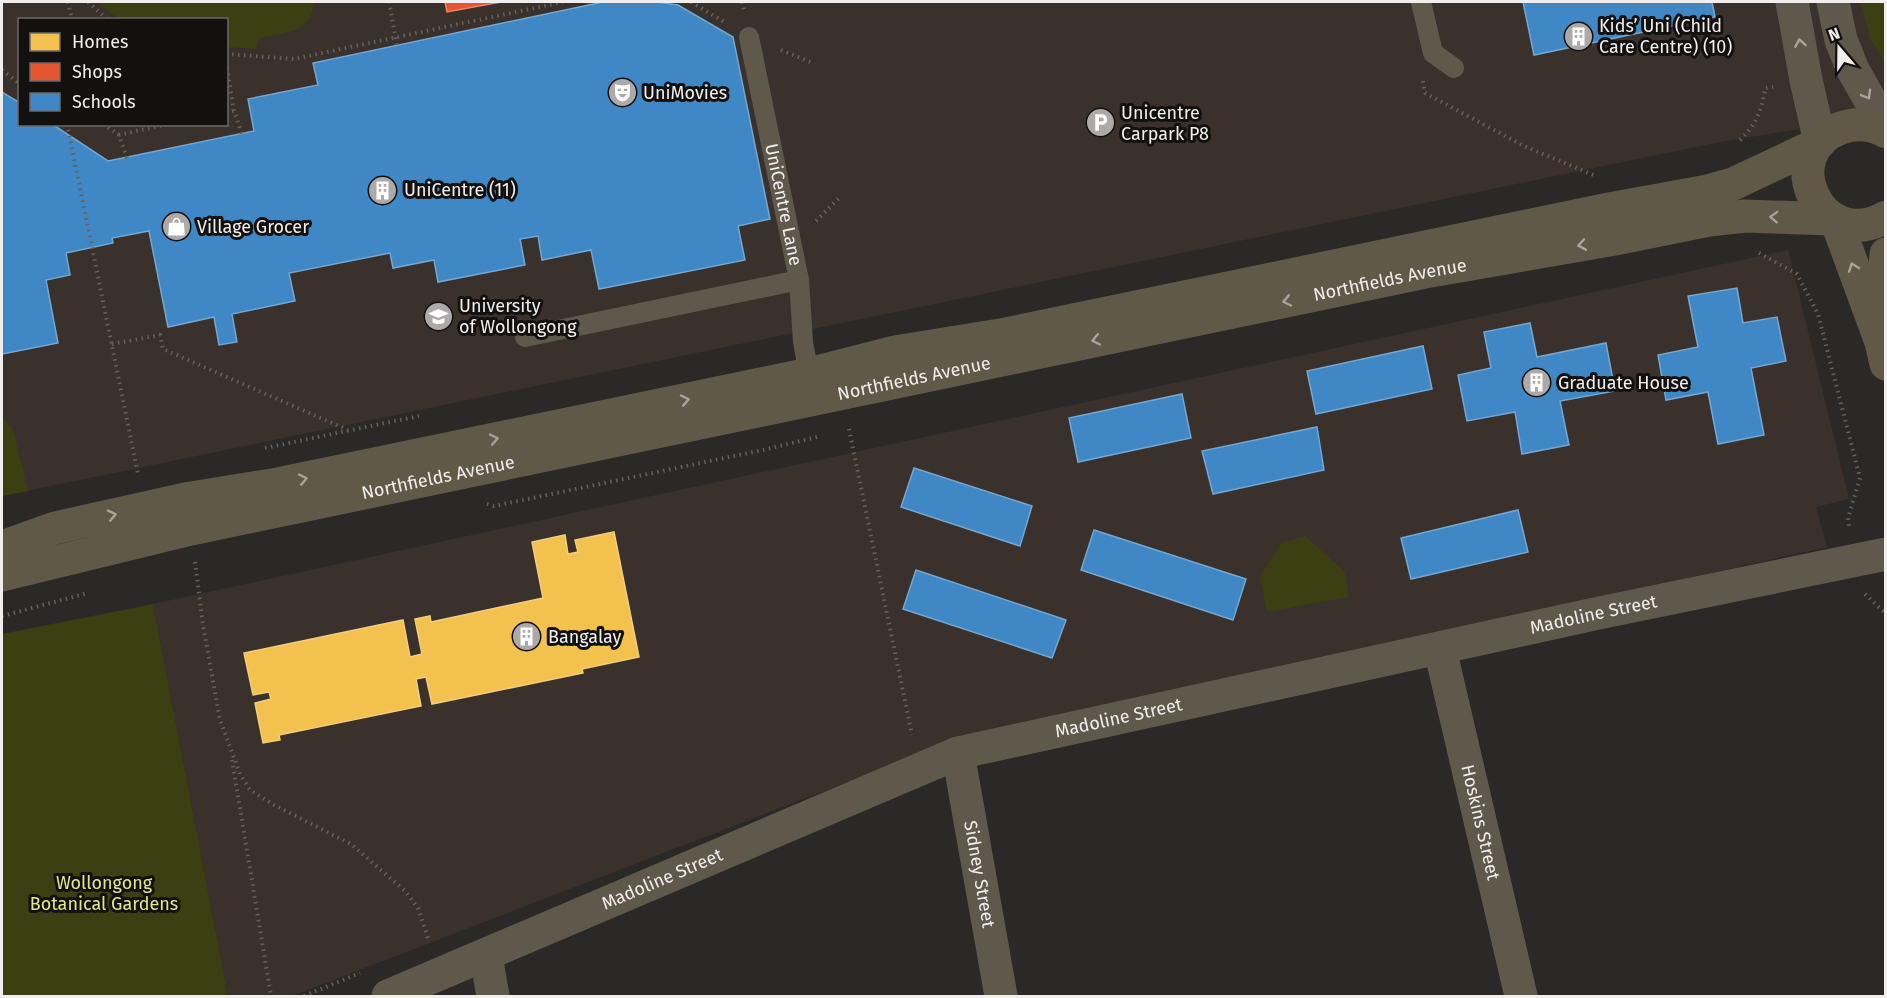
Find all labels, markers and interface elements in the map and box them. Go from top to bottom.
place label: Kids’ Uni (Child Care Centre) (10) [1599,15,1732,58]
legend [18,18,228,126]
north arrow [1809,18,1869,78]
building icon: Kids’ Uni (Child Care Centre) (10) [1562,20,1594,52]
text: N [1826,24,1842,45]
text: Homes [72,31,128,53]
one-way arrow [1794,39,1806,48]
text: Shops [72,61,122,83]
theatre icon: UniMovies [606,77,638,109]
place label: UniMovies [643,82,727,104]
one-way arrow [1860,89,1871,99]
text: Schools [72,91,136,113]
place label: Unicentre Carpark P8 [1121,102,1209,145]
parking icon: Unicentre Carpark P8 [1084,107,1116,139]
street label: UniCentre Lane [760,141,807,268]
building icon: UniCentre (11) [367,174,399,206]
place label: UniCentre (11) [404,179,516,201]
one-way arrow [1770,210,1779,223]
shop icon: Village Grocer [160,211,192,243]
place label: Village Grocer [197,216,309,238]
one-way arrow [1577,238,1587,251]
street label: Northfields Avenue [1311,254,1468,306]
one-way arrow [1848,262,1861,273]
one-way arrow [1283,294,1293,307]
place label: University of Wollongong [459,295,577,338]
school or university icon: University of Wollongong [422,300,454,332]
one-way arrow [1092,333,1102,346]
street label: Northfields Avenue [835,352,993,405]
building icon: Graduate House [1521,367,1553,399]
place label: Graduate House [1558,372,1689,394]
one-way arrow [680,394,690,407]
one-way arrow [489,434,499,447]
street label: Northfields Avenue [360,451,517,504]
one-way arrow [298,473,308,486]
one-way arrow [107,510,117,523]
street label: Madoline Street [1528,590,1659,639]
building icon: Bangalay [511,621,543,653]
place label: Bangalay [548,626,622,648]
street label: Madoline Street [1053,693,1185,742]
street label: Hoskins Street [1456,762,1505,883]
street label: Sidney Street [959,819,1000,930]
street label: Madoline Street [598,843,726,915]
park label: Wollongong Botanical Gardens [30,872,178,915]

